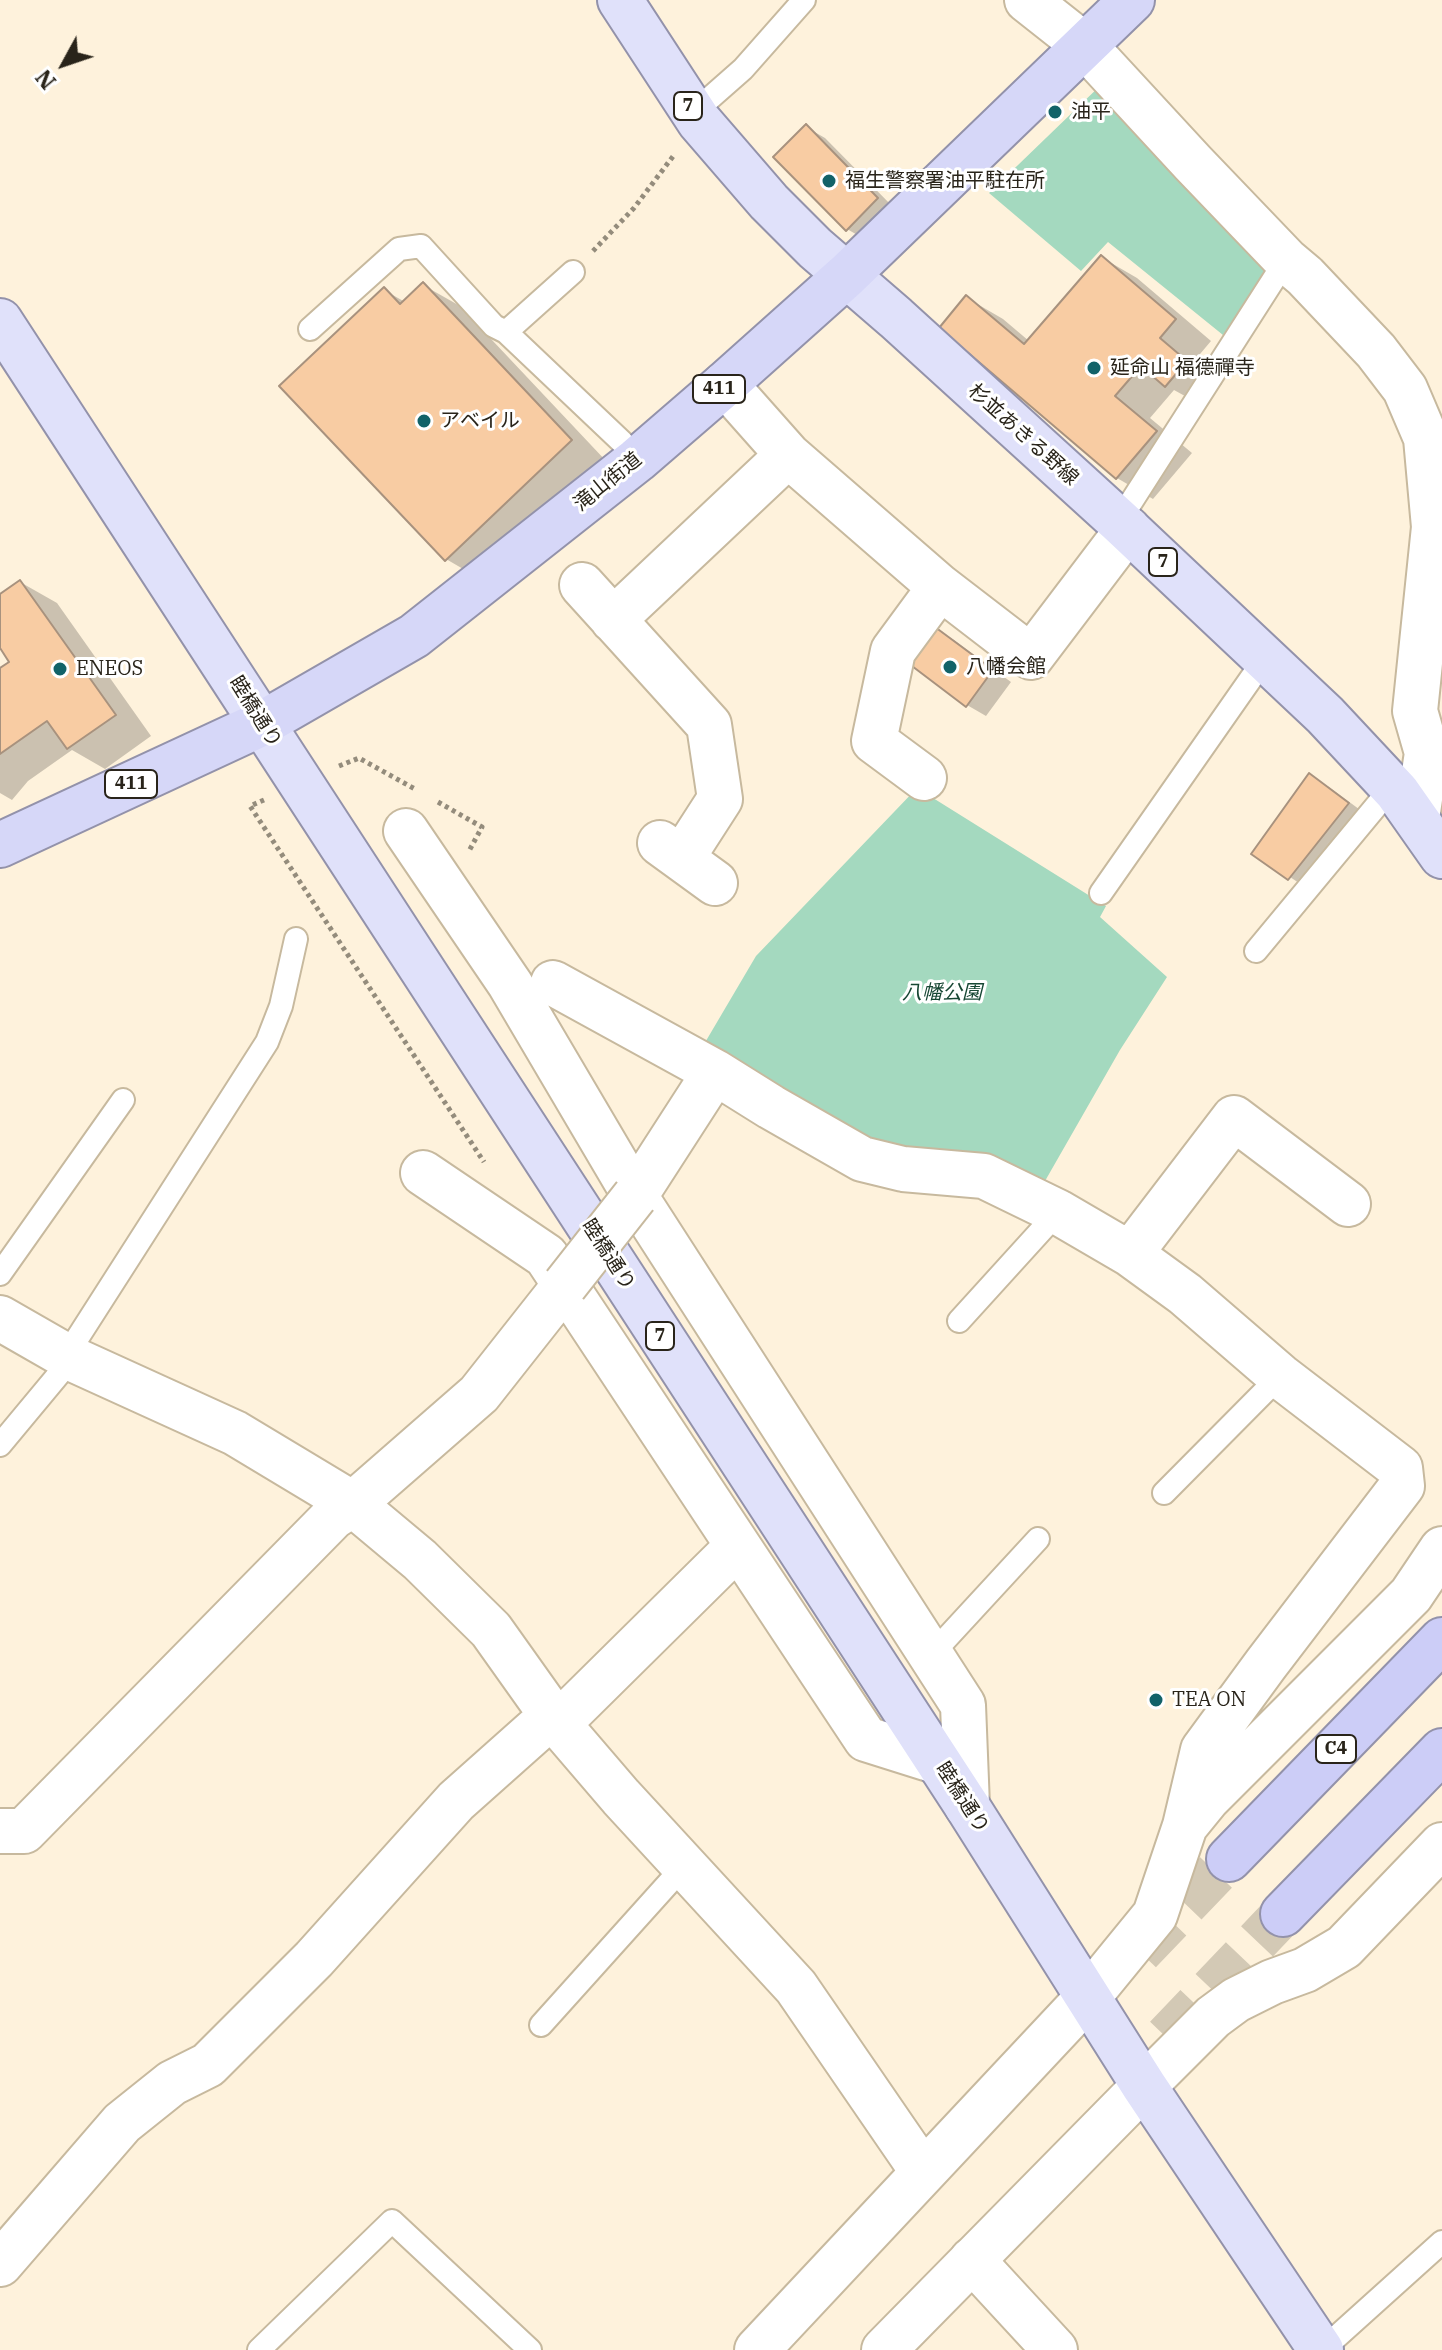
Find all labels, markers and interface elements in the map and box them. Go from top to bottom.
north arrow [24,24,104,104]
text: N [29,64,62,96]
road number: 7 [674,92,702,120]
place label: 油平 [1071,100,1111,124]
marker: 油平 [1046,103,1064,121]
place label: 福生警察署油平駐在所 [845,169,1045,193]
marker: 福生警察署油平駐在所 [820,172,838,190]
place label: 延命山 福德禪寺 [1110,356,1255,380]
marker: 延命山 福德禪寺 [1085,359,1103,377]
road number: 411 [693,375,745,403]
street label: 杉並あきる野線 [963,379,1083,491]
place label: アベイル [440,409,520,433]
marker: アベイル [415,412,433,430]
street label: 滝山街道 [569,448,647,516]
road number: 7 [1149,548,1177,576]
place label: 八幡会館 [966,655,1046,679]
place label: ENEOS [76,657,143,681]
marker: 八幡会館 [941,658,959,676]
marker: ENEOS [51,660,69,678]
street label: 睦橋通り [224,672,286,752]
road number: 411 [105,770,157,798]
park label: 八幡公園 [902,981,982,1005]
street label: 睦橋通り [576,1215,640,1295]
road number: 7 [646,1322,674,1350]
place label: TEA ON [1172,1688,1246,1712]
marker: TEA ON [1147,1691,1165,1709]
road number: C4 [1316,1735,1356,1763]
street label: 睦橋通り [930,1758,994,1838]

